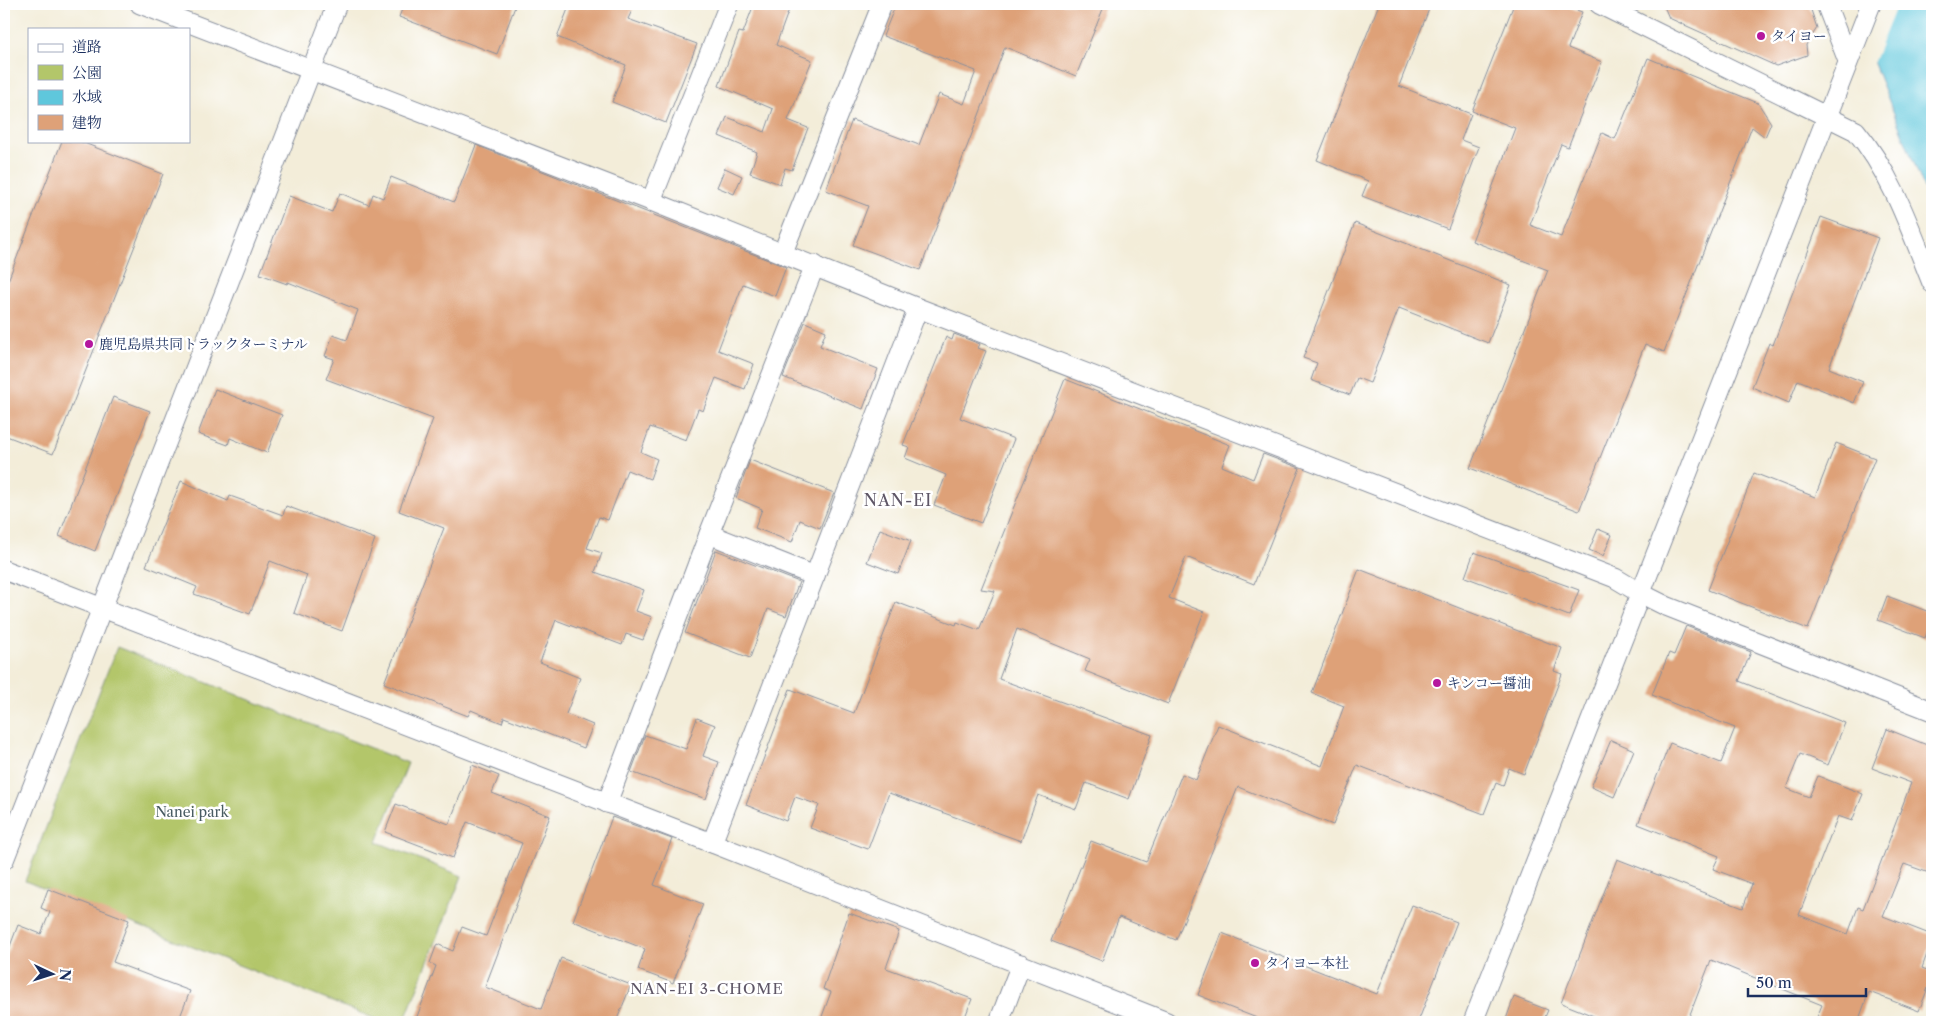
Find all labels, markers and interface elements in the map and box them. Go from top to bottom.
place label: タイヨー [1771,27,1827,45]
legend [28,28,190,142]
marker: タイヨー [1755,30,1767,42]
text: 道路 [72,37,102,56]
text: 公園 [72,63,102,82]
text: 水域 [72,87,102,106]
text: 建物 [72,113,102,132]
place label: 鹿児島県共同トラックターミナル [99,335,308,353]
marker: 鹿児島県共同トラックターミナル [83,338,95,350]
district label: NAN-EI [864,490,932,510]
place label: キンコー醤油 [1447,674,1531,692]
marker: キンコー醤油 [1431,677,1443,689]
park label: Nanei park [155,803,229,821]
north arrow [28,948,78,998]
place label: タイヨー本社 [1265,954,1349,972]
marker: タイヨー本社 [1249,957,1261,969]
scale bar [1748,966,1866,998]
text: N [56,968,74,982]
text: 50 m [1756,973,1792,992]
district label: NAN-EI 3-CHOME [630,979,784,998]

